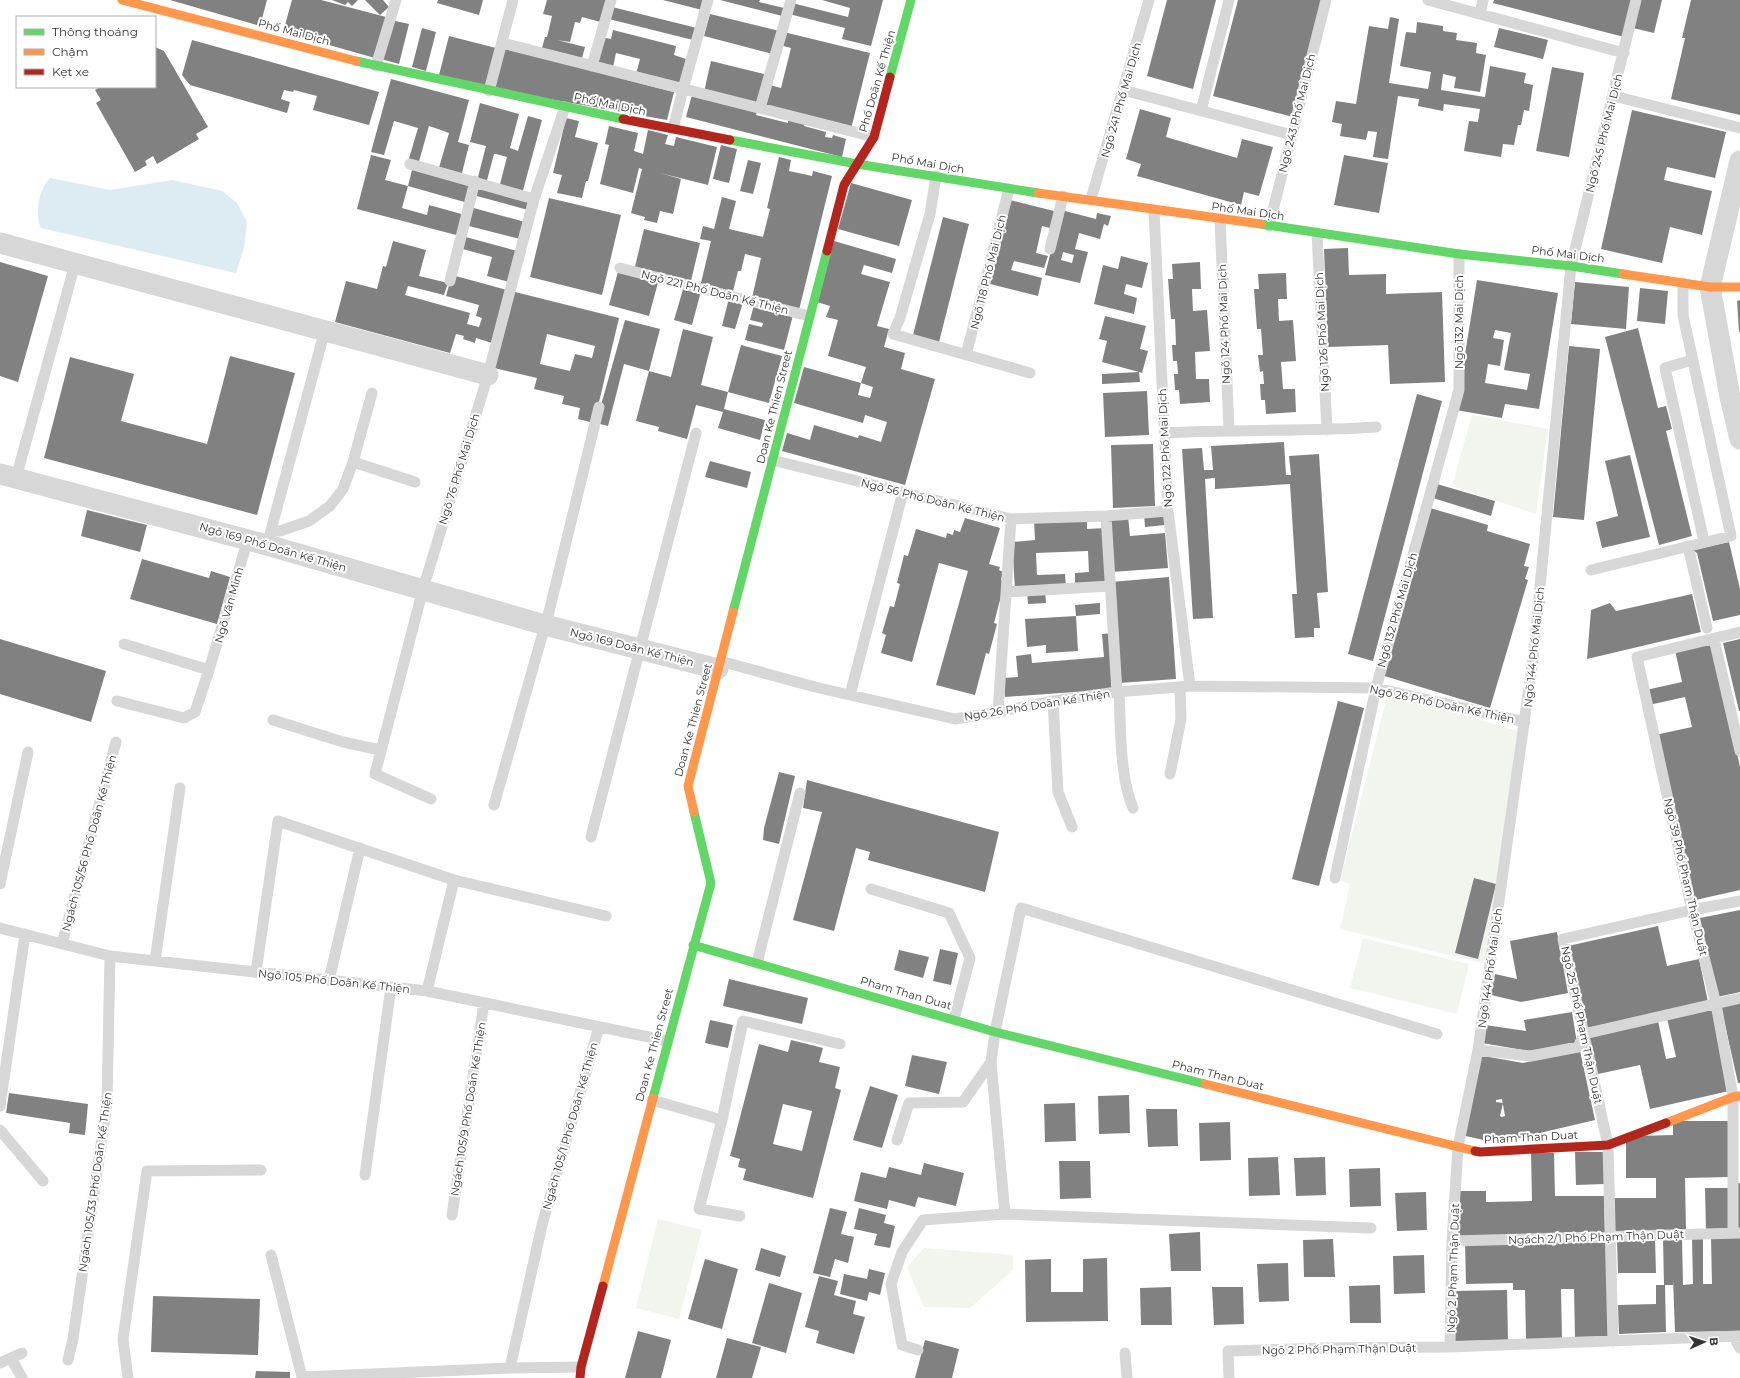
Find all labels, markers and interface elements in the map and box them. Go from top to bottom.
legend [16,16,156,88]
street label: Phố Mai Dịch [257,16,331,48]
text: Thông thoáng [52,24,138,39]
street label: Phố Doãn Kế Thiện [856,28,898,134]
street label: Ngõ 241 Phố Mai Dịch [1098,41,1144,159]
text: Chậm [52,44,88,59]
street label: Ngõ 243 Phố Mai Dịch [1275,52,1319,174]
text: Kẹt xe [52,64,89,79]
street label: Ngõ 245 Phố Mai Dịch [1582,72,1626,194]
street label: Phố Mai Dịch [573,90,647,118]
street label: Phố Mai Dịch [891,150,965,176]
street label: Phố Mai Dịch [1211,199,1285,223]
street label: Ngõ 118 Phố Mai Dịch [967,213,1009,331]
street label: Phố Mai Dịch [1531,243,1605,265]
street label: Ngõ 124 Phố Mai Dịch [1215,264,1233,384]
street label: Ngõ 221 Phố Doãn Kế Thiện [640,267,790,317]
street label: Ngõ 126 Phố Mai Dịch [1312,272,1332,392]
street label: Ngõ 132 Mai Dịch [1452,275,1466,369]
street label: Doan Ke Thien Street [753,348,795,465]
street label: Ngõ 122 Phố Mai Dịch [1155,388,1175,508]
street label: Ngõ 76 Phố Mai Dịch [435,412,483,526]
street label: Ngõ 56 Phố Doãn Kế Thiện [860,475,1006,525]
street label: Ngõ 169 Phố Doãn Kế Thiện [198,519,348,575]
street label: Ngõ 132 Phố Mai Dịch [1374,551,1420,669]
street label: Ngõ Văn Minh [211,565,247,645]
street label: Ngõ 144 Phố Mai Dịch [1521,586,1547,708]
street label: Ngõ 169 Doãn Kế Thiện [569,625,695,669]
street label: Doan Ke Thien Street [671,661,715,778]
street label: Ngõ 26 Phố Doãn Kế Thiện [1368,682,1516,726]
street label: Ngõ 26 Phố Doãn Kế Thiện [963,687,1111,723]
street label: Ngách 105/56 Phố Doãn Kế Thiện [59,753,119,933]
street label: Ngõ 39 Phố Phạm Thận Duật [1661,797,1711,958]
street label: Ngõ 144 Phố Mai Dịch [1475,907,1505,1029]
street label: Ngõ 25 Phố Phạm Thận Duật [1558,945,1606,1106]
street label: Ngõ 105 Phố Doãn Kế Thiện [258,966,410,996]
street label: Pham Than Duat [859,973,954,1013]
street label: Doan Ke Thien Street [632,986,676,1103]
street label: Ngách 105/9 Phố Doãn Kế Thiện [447,1021,489,1197]
street label: Ngách 105/1 Phố Doãn Kế Thiện [539,1041,601,1211]
street label: Pham Than Duat [1171,1057,1266,1093]
street label: Ngách 105/33 Phố Doãn Kế Thiện [75,1091,115,1273]
street label: Pham Than Duat [1484,1128,1579,1146]
street label: Ngõ 2 Phạm Thận Duật [1444,1202,1462,1333]
street label: Ngách 2/1 Phố Phạm Thận Duật [1508,1227,1685,1247]
north arrow [1684,1322,1724,1362]
text: B [1707,1337,1721,1346]
street label: Ngõ 2 Phố Phạm Thận Duật [1261,1341,1417,1357]

